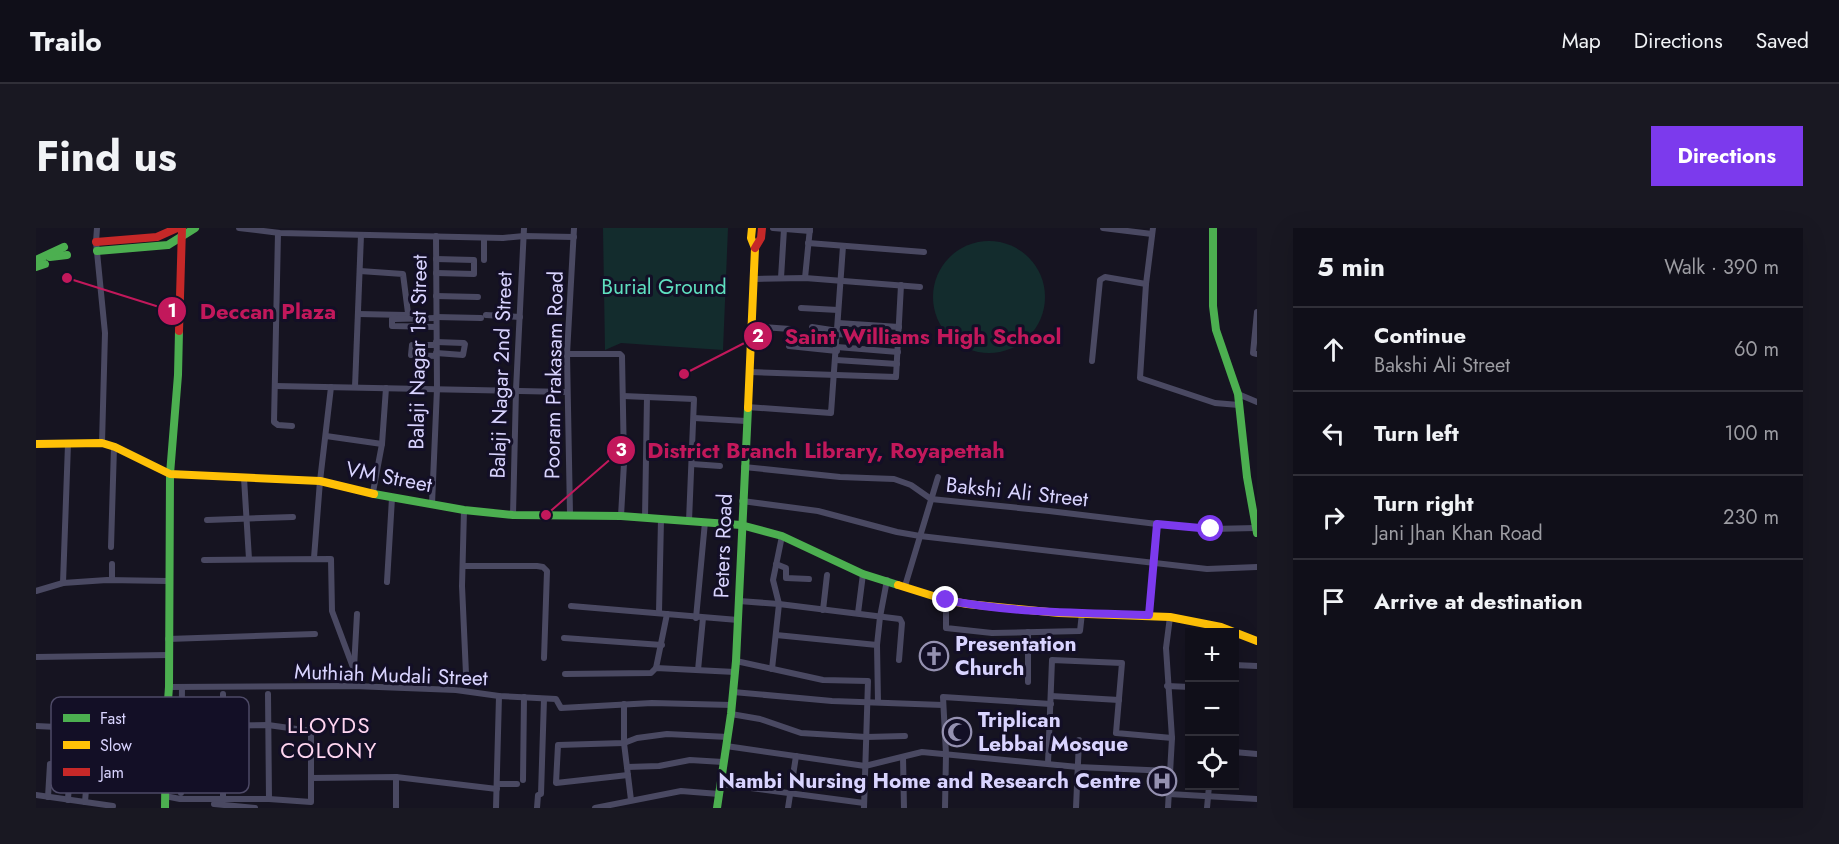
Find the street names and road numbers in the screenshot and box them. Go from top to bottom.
street label: Balaji Nagar 1st Street [401,254,435,450]
street label: Balaji Nagar 2nd Street [482,271,520,479]
street label: Pooram Prakasam Road [537,271,571,479]
street label: VM Street [343,454,435,500]
street label: Bakshi Ali Street [944,470,1090,514]
street label: Peters Road [706,493,740,599]
street label: Muthiah Mudali Street [294,657,488,693]

